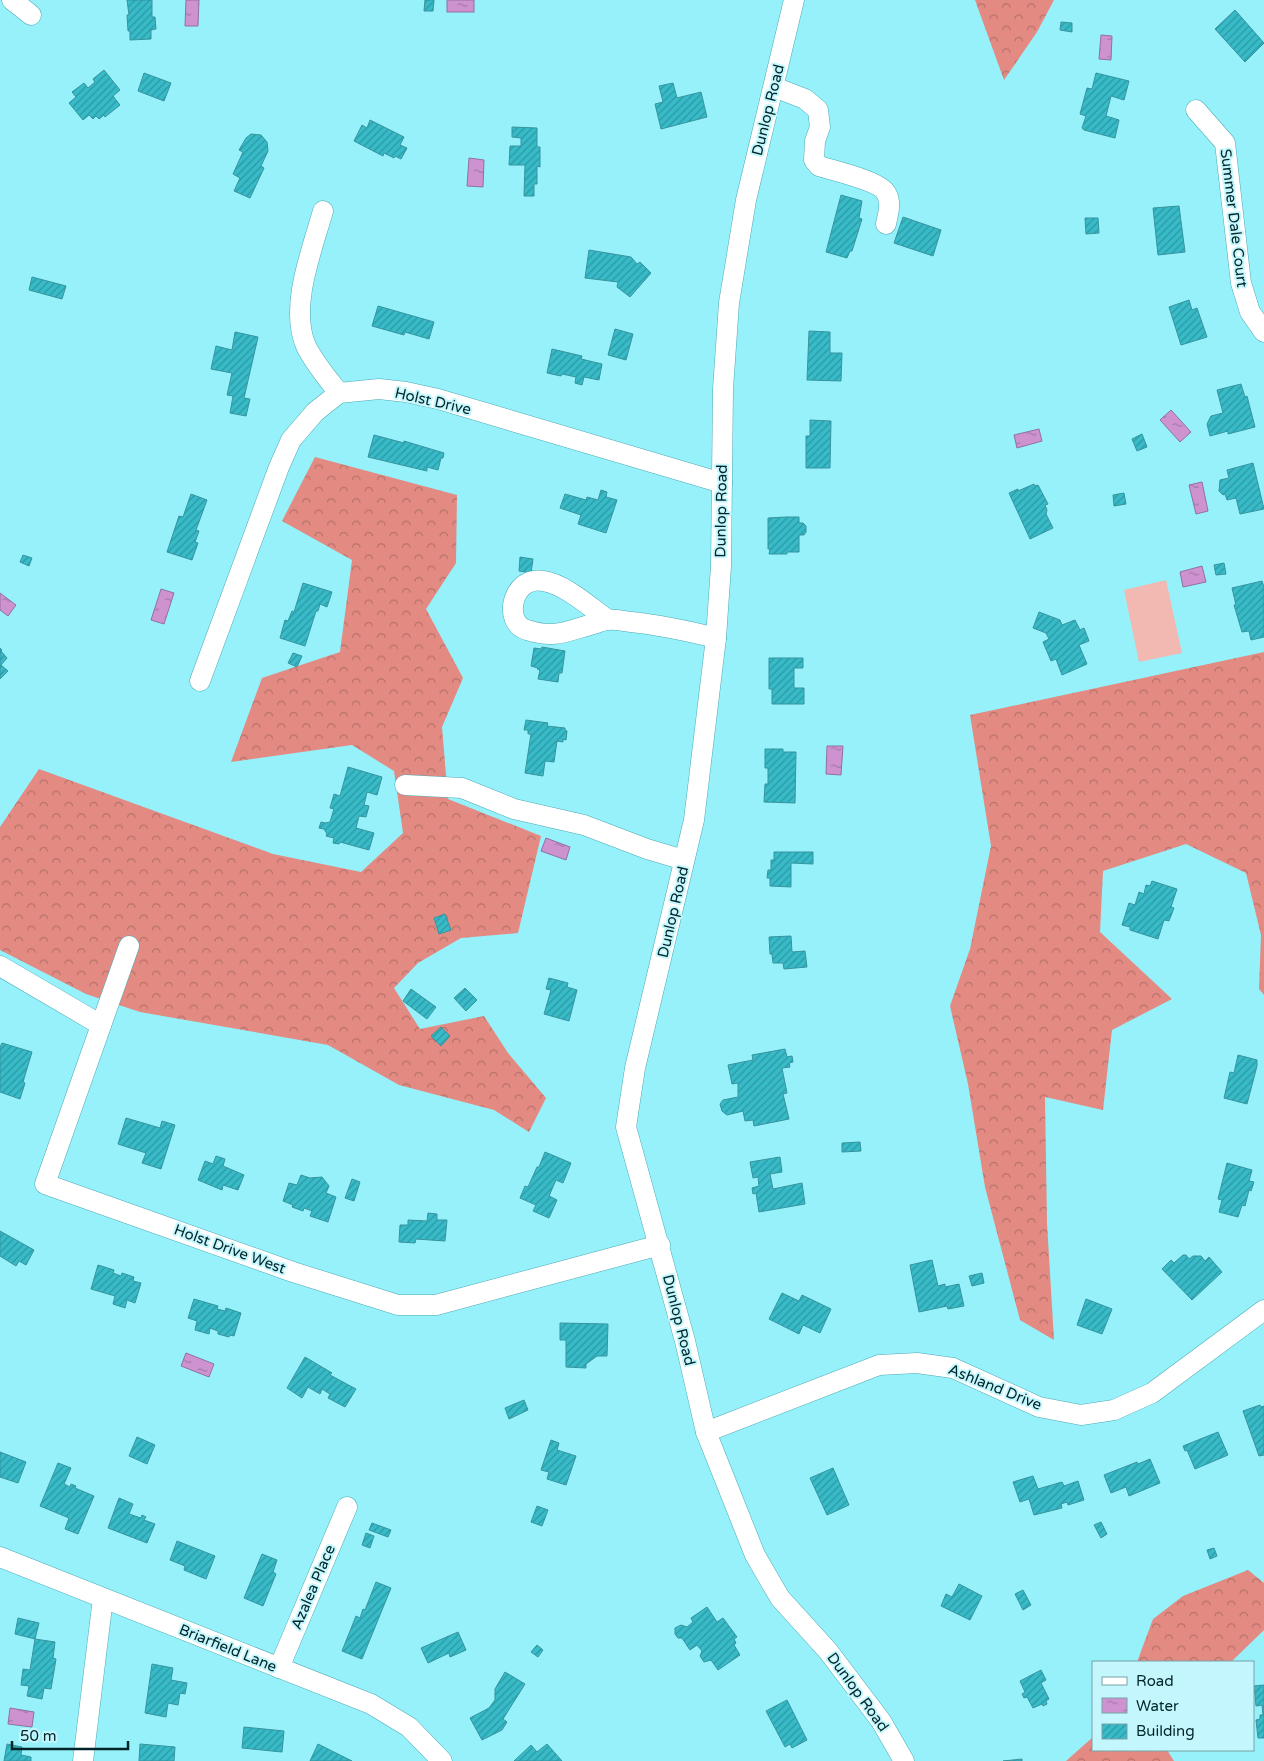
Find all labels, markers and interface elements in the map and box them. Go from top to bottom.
street label: Dunlop Road [748,63,788,157]
street label: Summer Dale Court [1217,148,1251,289]
street label: Holst Drive [393,383,473,419]
street label: Dunlop Road [711,464,731,558]
street label: Dunlop Road [654,864,692,960]
street label: Holst Drive West [172,1220,289,1278]
street label: Dunlop Road [659,1273,699,1367]
street label: Ashland Drive [946,1360,1044,1414]
street label: Azalea Place [287,1542,339,1632]
street label: Briarfield Lane [177,1620,279,1676]
street label: Dunlop Road [823,1649,893,1735]
legend [1092,1661,1254,1751]
text: Road [1136,1672,1174,1690]
text: Water [1136,1697,1179,1715]
scale bar [12,1718,129,1750]
text: Building [1136,1722,1195,1740]
text: 50 m [20,1727,57,1745]

